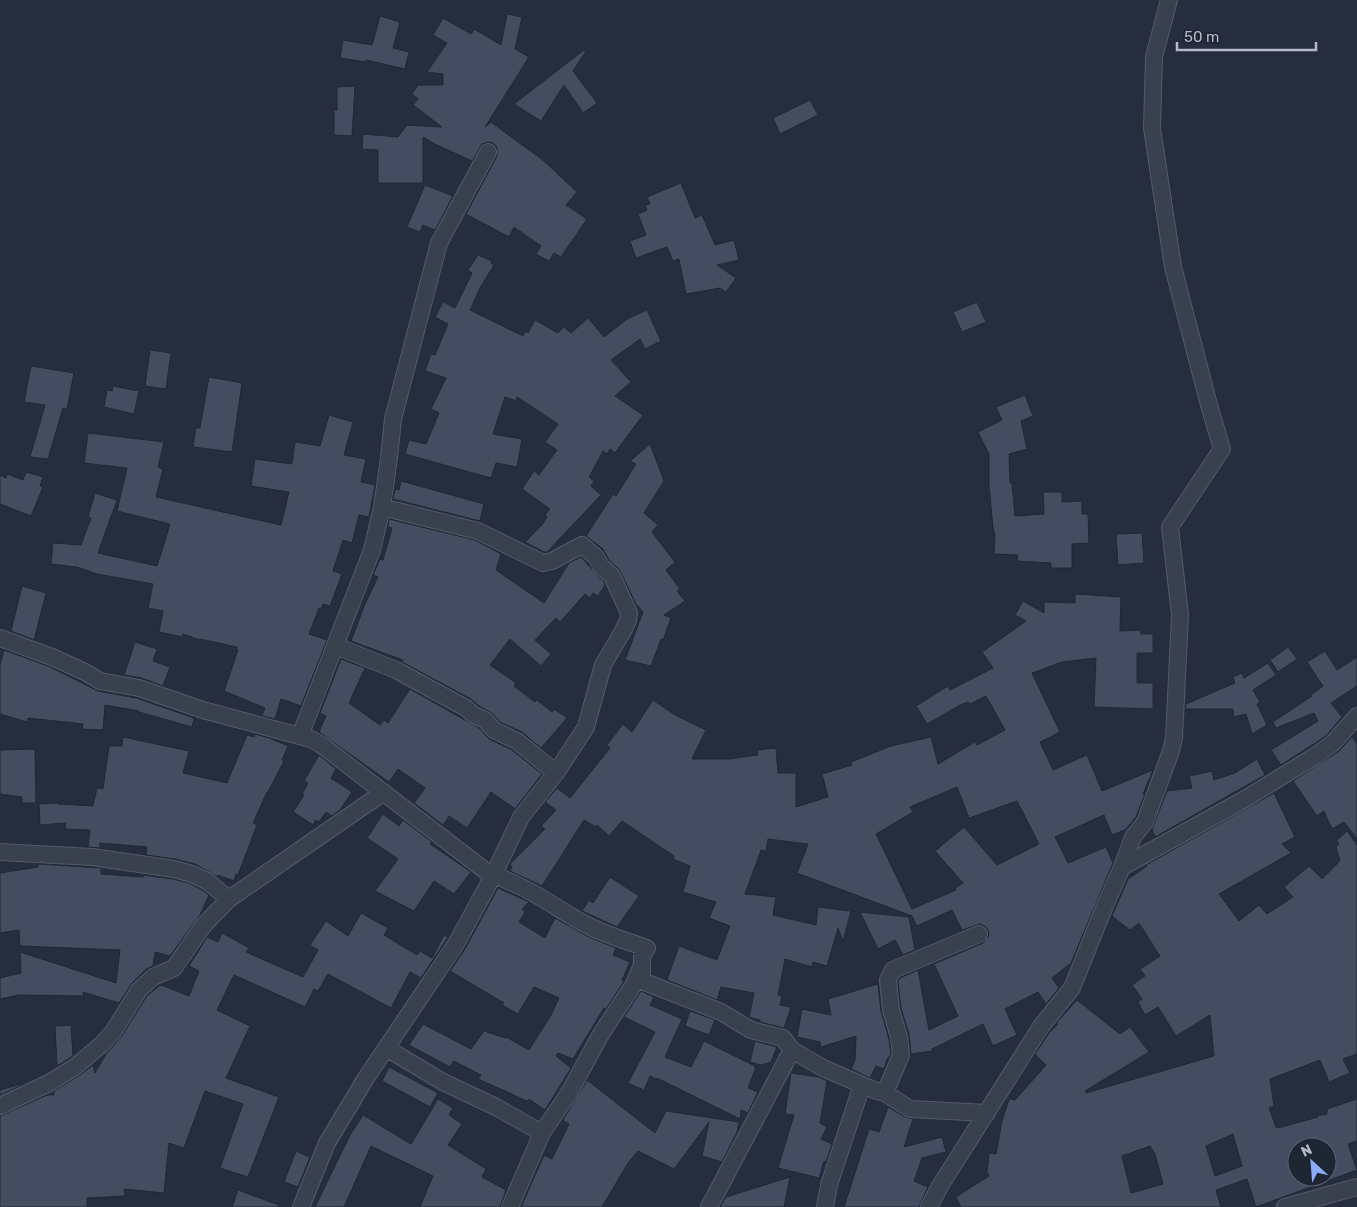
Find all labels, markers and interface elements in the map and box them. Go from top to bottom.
scale bar [1177,20,1316,52]
text: 50 m [1184,28,1219,46]
north arrow [1287,1137,1337,1187]
text: N [1298,1141,1315,1161]

